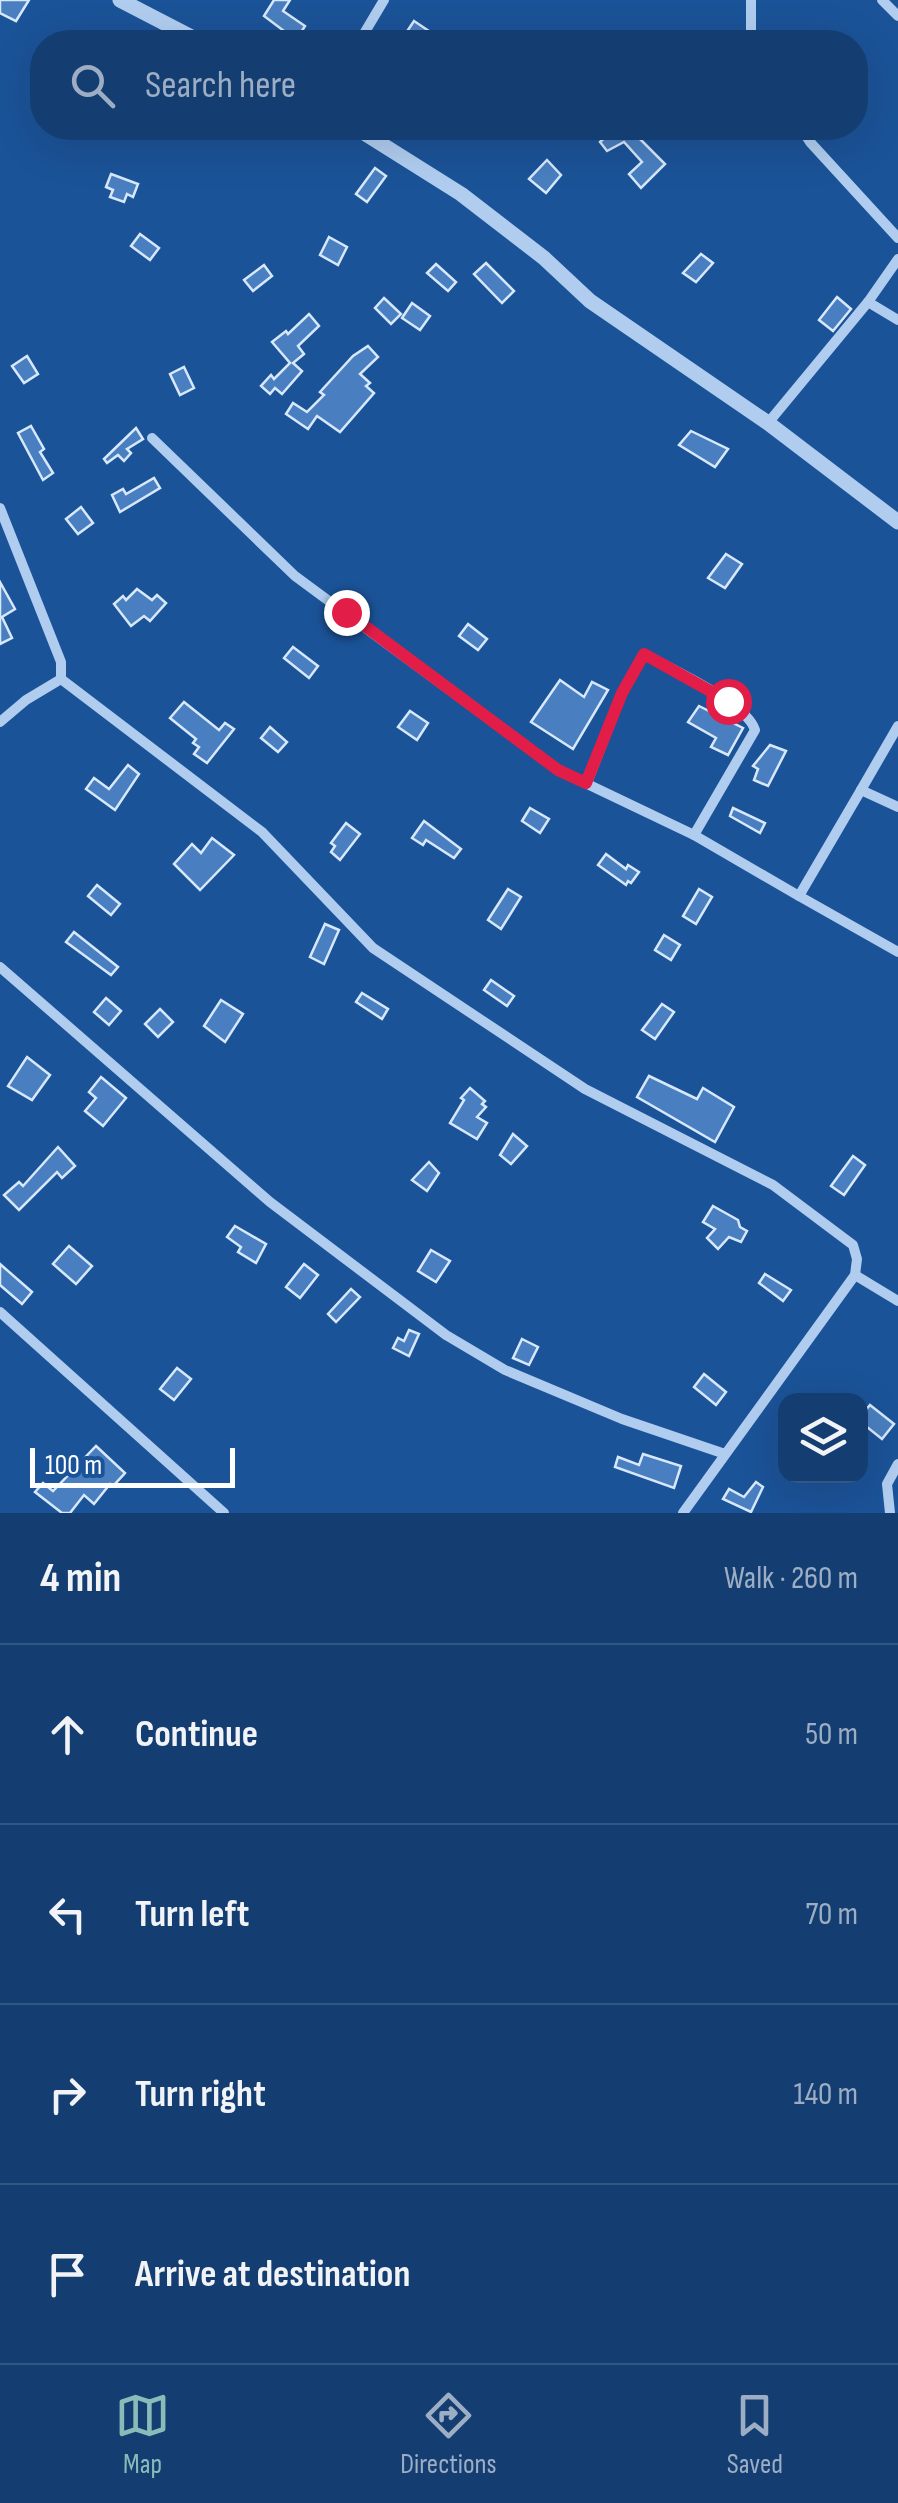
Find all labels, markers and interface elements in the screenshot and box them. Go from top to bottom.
search box [30,30,868,140]
icon: search [65,58,120,113]
text: Search here [145,63,296,108]
route end [324,590,370,636]
route start [706,679,752,725]
map controls [778,1393,868,1483]
button: layers [778,1393,868,1483]
scale bar [30,1443,235,1488]
text: 100 m [45,1449,102,1482]
text: 4 min [40,1553,121,1604]
text: Walk · 260 m [724,1559,858,1598]
icon: ahead [40,1707,95,1762]
text: Continue [135,1712,258,1757]
text: 50 m [805,1715,858,1754]
icon: left [40,1887,95,1942]
text: Turn left [135,1892,249,1937]
text: 70 m [805,1895,858,1934]
icon: right [40,2067,95,2122]
text: Turn right [135,2072,266,2117]
text: 140 m [794,2075,858,2114]
icon: arrive [40,2247,95,2302]
text: Arrive at destination [135,2252,410,2297]
tab: Map [115,2388,170,2481]
tab: Directions [400,2388,497,2481]
tab: Saved [727,2388,783,2481]

